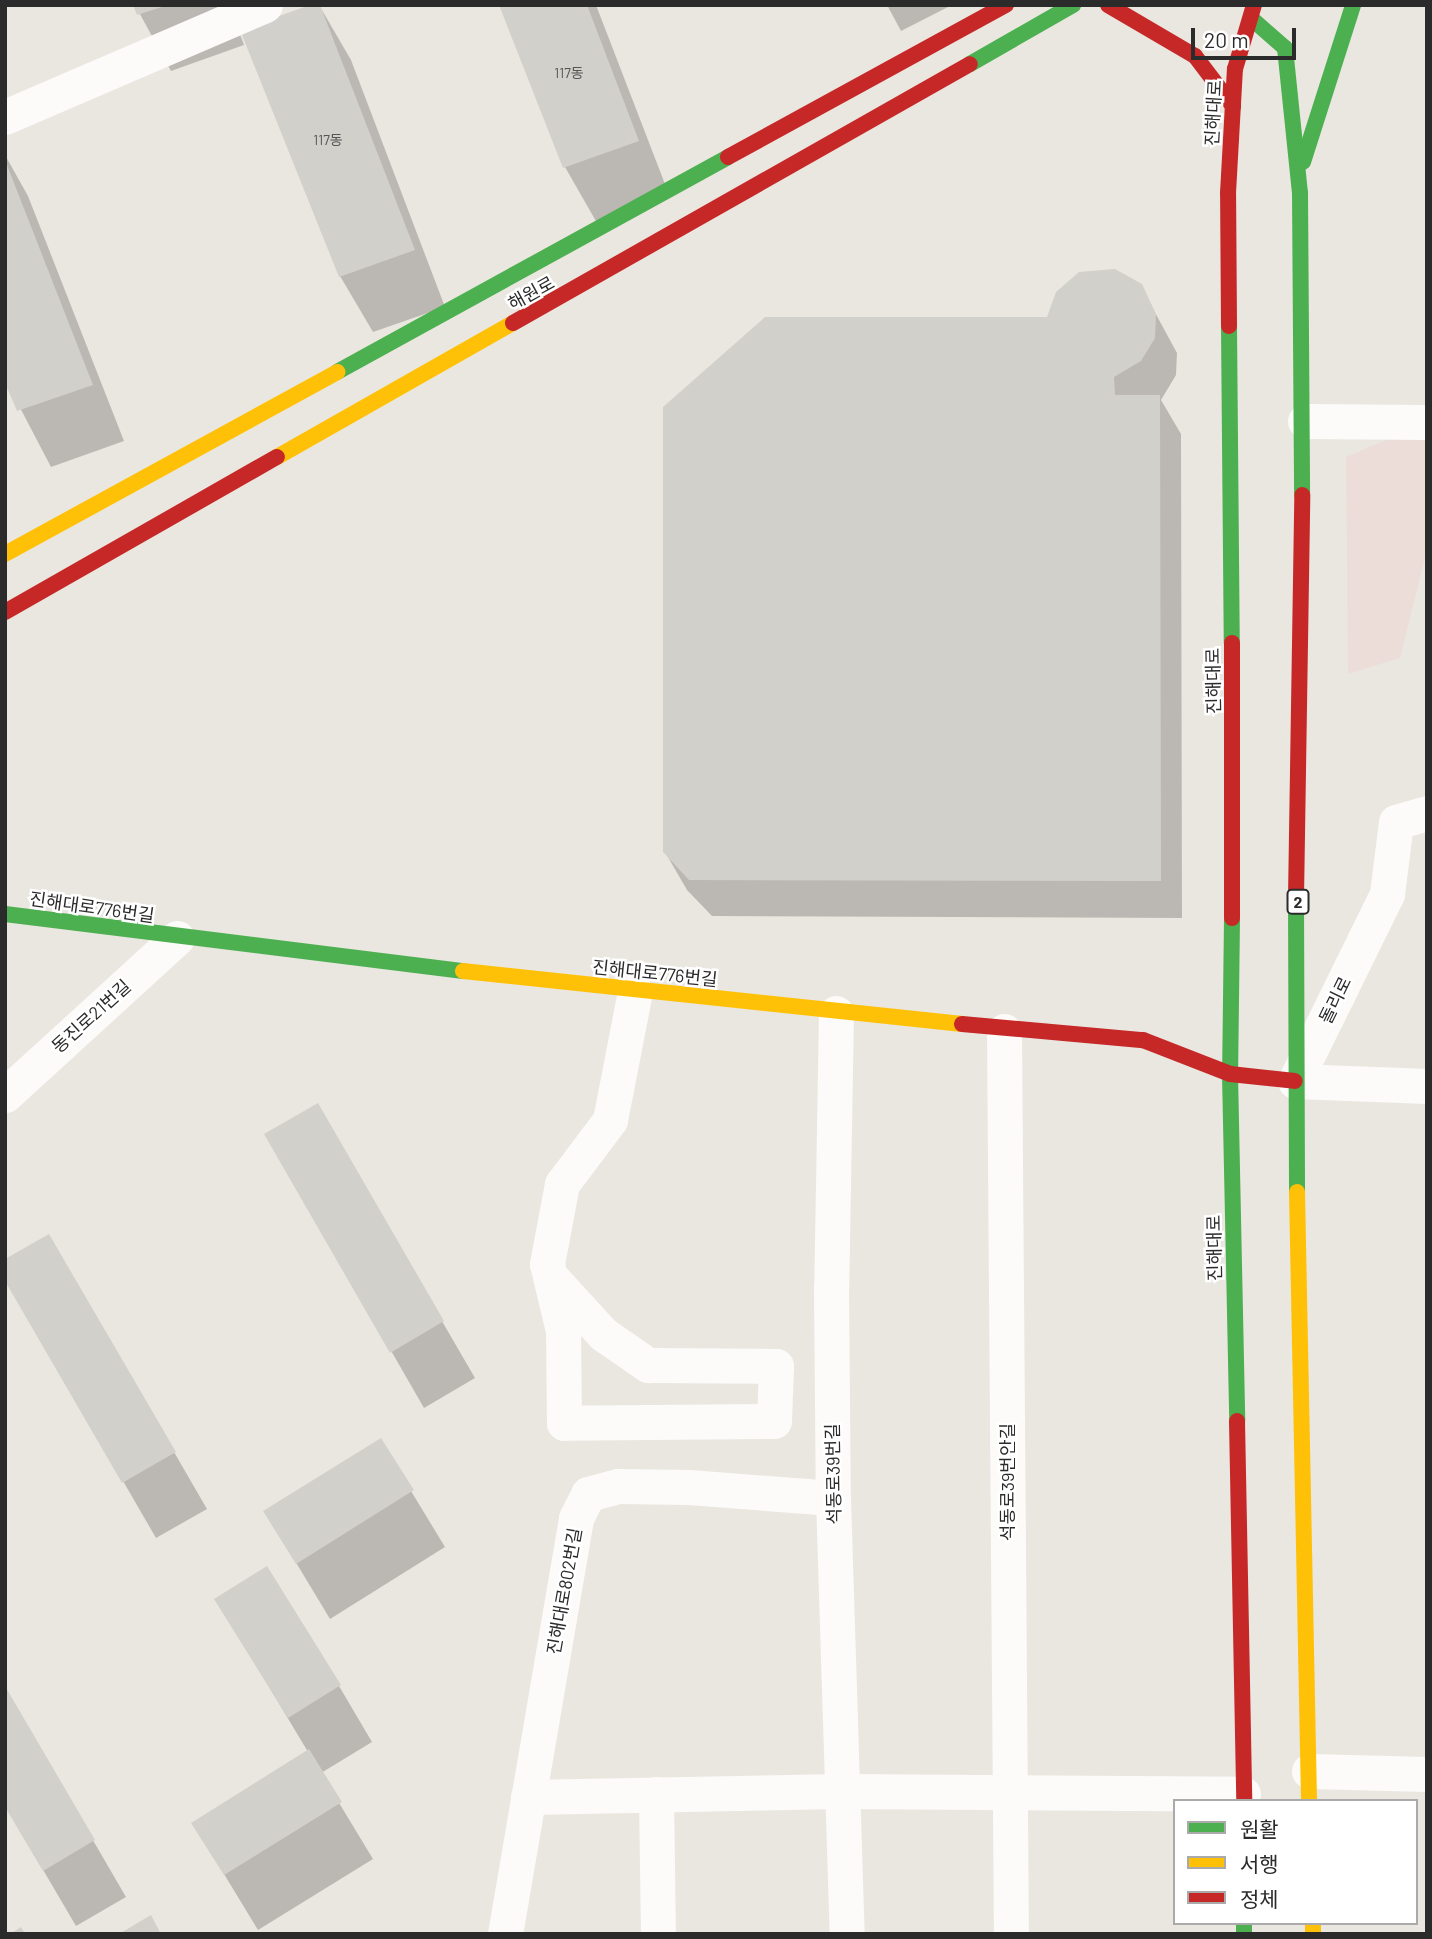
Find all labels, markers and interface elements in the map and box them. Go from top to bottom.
scale bar [1194,14,1299,58]
text: 20 m [1204,27,1249,52]
house number: 117동 [554,65,584,81]
street label: 진해대로 [1200,79,1226,147]
house number: 117동 [313,132,343,148]
street label: 해원로 [504,272,558,314]
street label: 진해대로 [1202,648,1224,714]
street label: 진해대로776번길 [28,888,156,926]
road number: 2 [1286,890,1310,914]
street label: 진해대로776번길 [591,956,719,990]
street label: 돌리로 [1314,973,1356,1027]
street label: 동진로21번길 [47,975,135,1057]
street label: 진해대로 [1203,1215,1225,1281]
street label: 석동로39번길 [821,1423,845,1525]
street label: 석동로39번안길 [996,1423,1018,1541]
street label: 진해대로802번길 [542,1526,586,1656]
legend [1173,1799,1418,1925]
text: 원활 [1240,1816,1279,1841]
text: 서행 [1240,1851,1279,1876]
text: 정체 [1240,1886,1279,1911]

